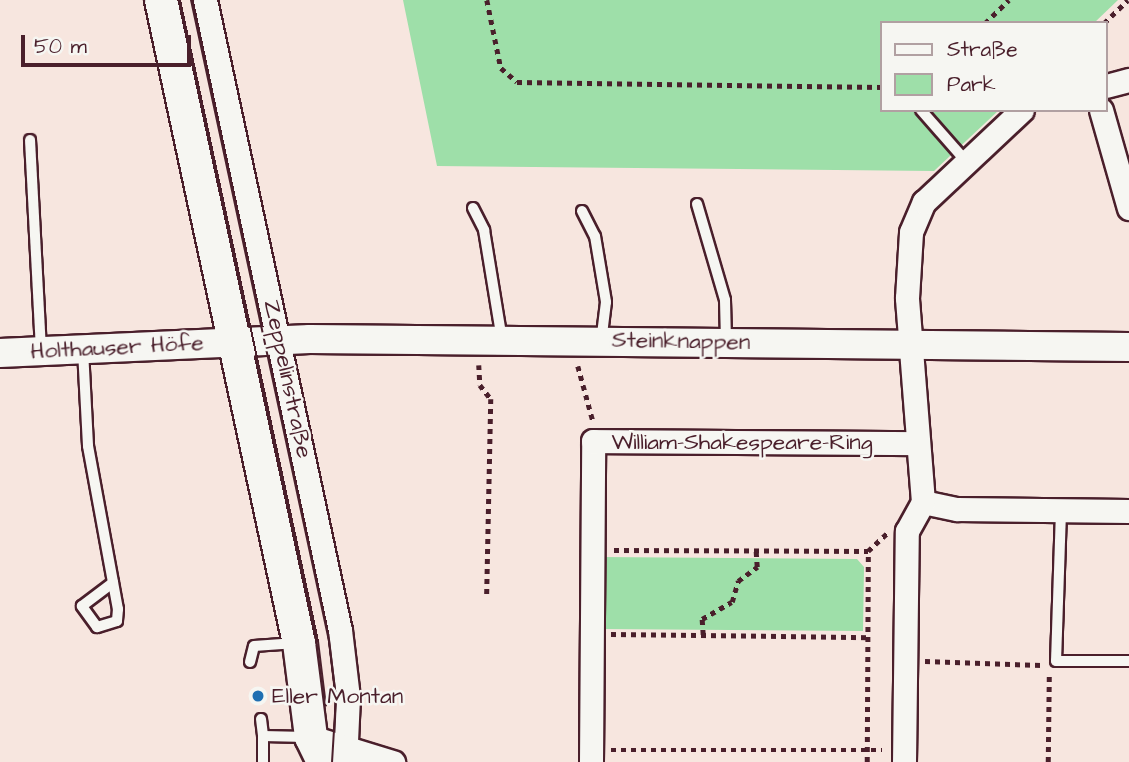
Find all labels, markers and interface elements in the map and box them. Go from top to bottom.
scale bar [24,21,194,65]
legend [880,21,1108,112]
text: 50 m [34,32,87,61]
text: Straße [947,35,1018,64]
text: Park [947,70,996,99]
street label: Zeppelinstraße [258,297,318,461]
street label: Steinknappen [612,326,750,356]
street label: Holthauser Höfe [30,329,204,365]
street label: William-Shakespeare-Ring [611,428,873,456]
place label: Eller Montan [272,682,403,710]
marker: Eller Montan [250,688,266,704]

